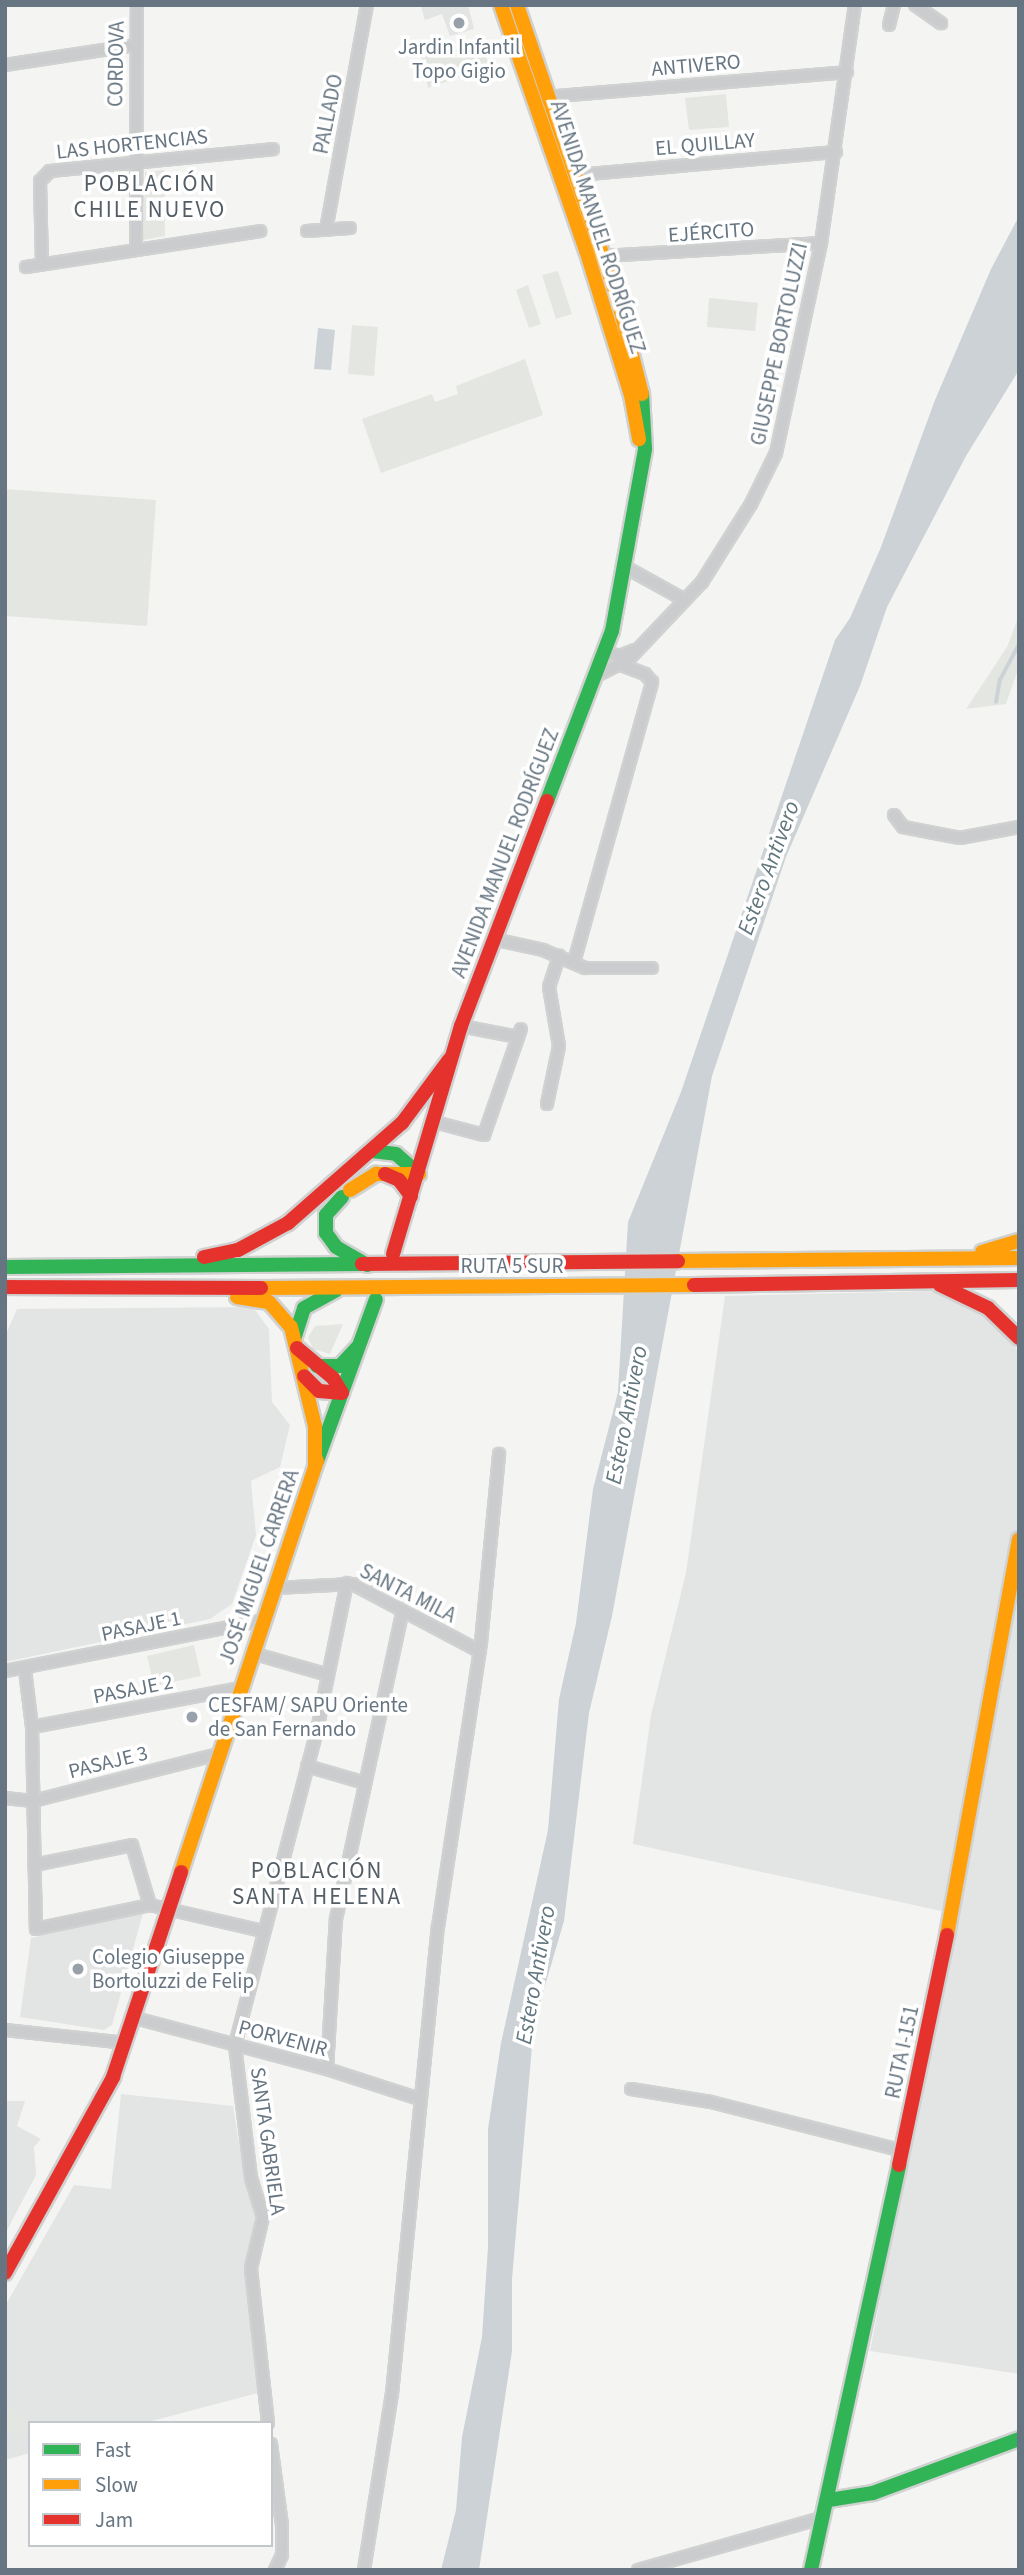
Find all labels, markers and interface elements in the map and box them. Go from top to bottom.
marker: Jardin Infantil Topo Gigio [451,15,467,31]
street label: CORDOVA [103,21,129,107]
place label: Jardin Infantil Topo Gigio [398,34,520,84]
street label: ANTIVERO [650,49,742,81]
street label: PALLADO [308,72,348,156]
street label: AVENIDA MANUEL RODRÍGUEZ [545,97,651,357]
street label: LAS HORTENCIAS [55,124,209,164]
street label: EL QUILLAY [654,127,756,161]
district label: POBLACIÓN CHILE NUEVO [75,170,225,224]
street label: EJÉRCITO [667,216,755,248]
street label: GIUSEPPE BORTOLUZZI [745,240,813,448]
street label: AVENIDA MANUEL RODRÍGUEZ [446,725,564,981]
water label: Estero Antivero [732,797,806,939]
street label: RUTA 5 SUR [461,1253,563,1279]
water label: Estero Antivero [600,1343,654,1487]
street label: JOSÉ MIGUEL CARRERA [214,1466,304,1668]
street label: SANTA MILA [356,1558,460,1628]
street label: PASAJE 1 [99,1605,183,1647]
street label: PASAJE 2 [91,1669,175,1709]
place label: CESFAM/ SAPU Oriente de San Fernando [208,1692,408,1742]
marker: CESFAM/ SAPU Oriente de San Fernando [182,1707,202,1727]
street label: PASAJE 3 [66,1740,150,1784]
district label: POBLACIÓN SANTA HELENA [234,1857,400,1911]
water label: Estero Antivero [510,1903,562,2047]
place label: Colegio Giuseppe Bortoluzzi de Felip [92,1944,254,1994]
marker: Colegio Giuseppe Bortoluzzi de Felip [70,1961,86,1977]
street label: RUTA I-151 [880,2003,924,2101]
street label: PORVENIR [236,2014,330,2062]
street label: SANTA GABRIELA [245,2065,291,2217]
legend [28,2421,273,2547]
text: Fast [95,2435,131,2465]
text: Slow [95,2470,138,2500]
text: Jam [95,2505,133,2535]

